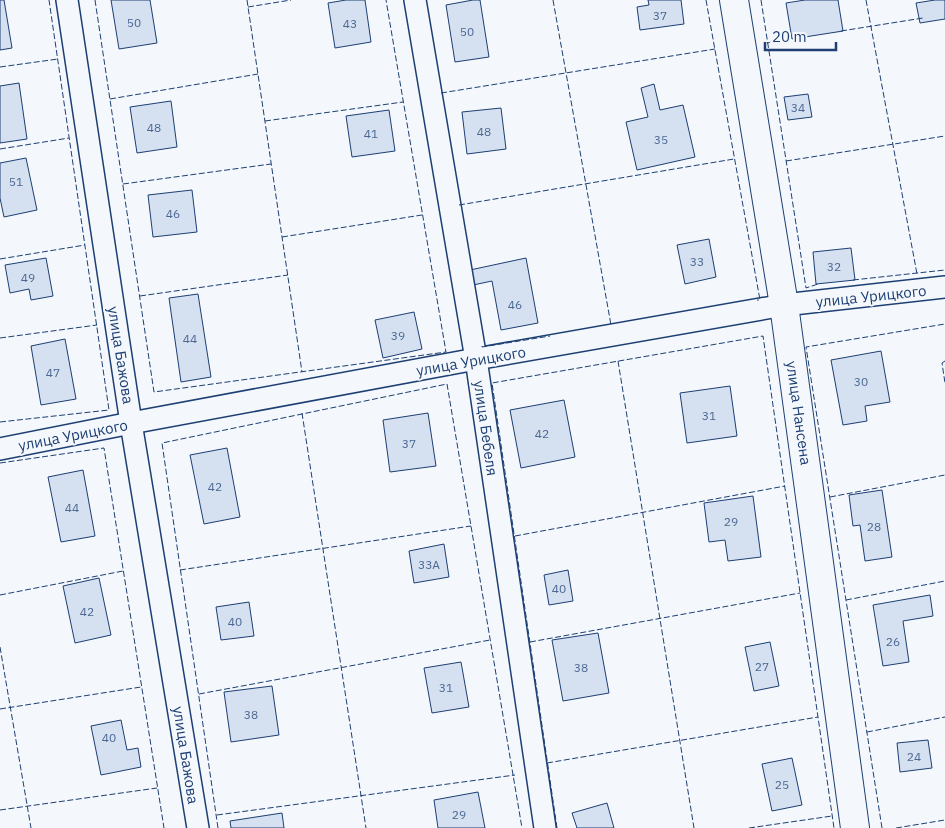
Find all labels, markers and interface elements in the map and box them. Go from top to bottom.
house number: 37 [653,8,667,23]
house number: 50 [127,15,141,30]
house number: 43 [343,16,357,31]
scale bar [765,20,836,52]
house number: 50 [460,24,474,39]
text: 20 m [772,27,807,46]
house number: 34 [791,100,805,115]
house number: 48 [147,120,161,135]
house number: 48 [477,124,491,139]
house number: 41 [364,126,378,141]
house number: 35 [654,132,668,147]
house number: 51 [9,174,23,189]
house number: 46 [166,206,180,221]
house number: 33 [690,254,704,269]
house number: 32 [827,259,841,274]
house number: 49 [21,270,35,285]
street label: улица Урицкого [815,281,927,311]
house number: 46 [508,297,522,312]
street label: улица Бажова [104,305,138,405]
house number: 39 [391,328,405,343]
house number: 44 [183,331,197,346]
street label: улица Урицкого [415,342,527,380]
street label: улица Нансена [782,360,816,466]
house number: 47 [46,365,60,380]
house number: 30 [854,374,868,389]
street label: улица Бебеля [470,379,502,477]
house number: 31 [702,408,716,423]
street label: улица Урицкого [17,415,129,455]
house number: 42 [535,426,549,441]
house number: 37 [402,436,416,451]
house number: 42 [208,479,222,494]
house number: 44 [65,500,79,515]
house number: 29 [724,514,738,529]
house number: 28 [867,519,881,534]
house number: 33А [418,557,440,572]
house number: 40 [552,581,566,596]
house number: 42 [80,604,94,619]
house number: 40 [228,614,242,629]
house number: 26 [886,634,900,649]
house number: 27 [755,659,769,674]
house number: 38 [574,660,588,675]
house number: 31 [439,680,453,695]
street label: улица Бажова [169,705,203,805]
house number: 38 [244,707,258,722]
house number: 40 [102,730,116,745]
house number: 24 [907,749,921,764]
house number: 25 [775,777,789,792]
house number: 29 [452,807,466,822]

